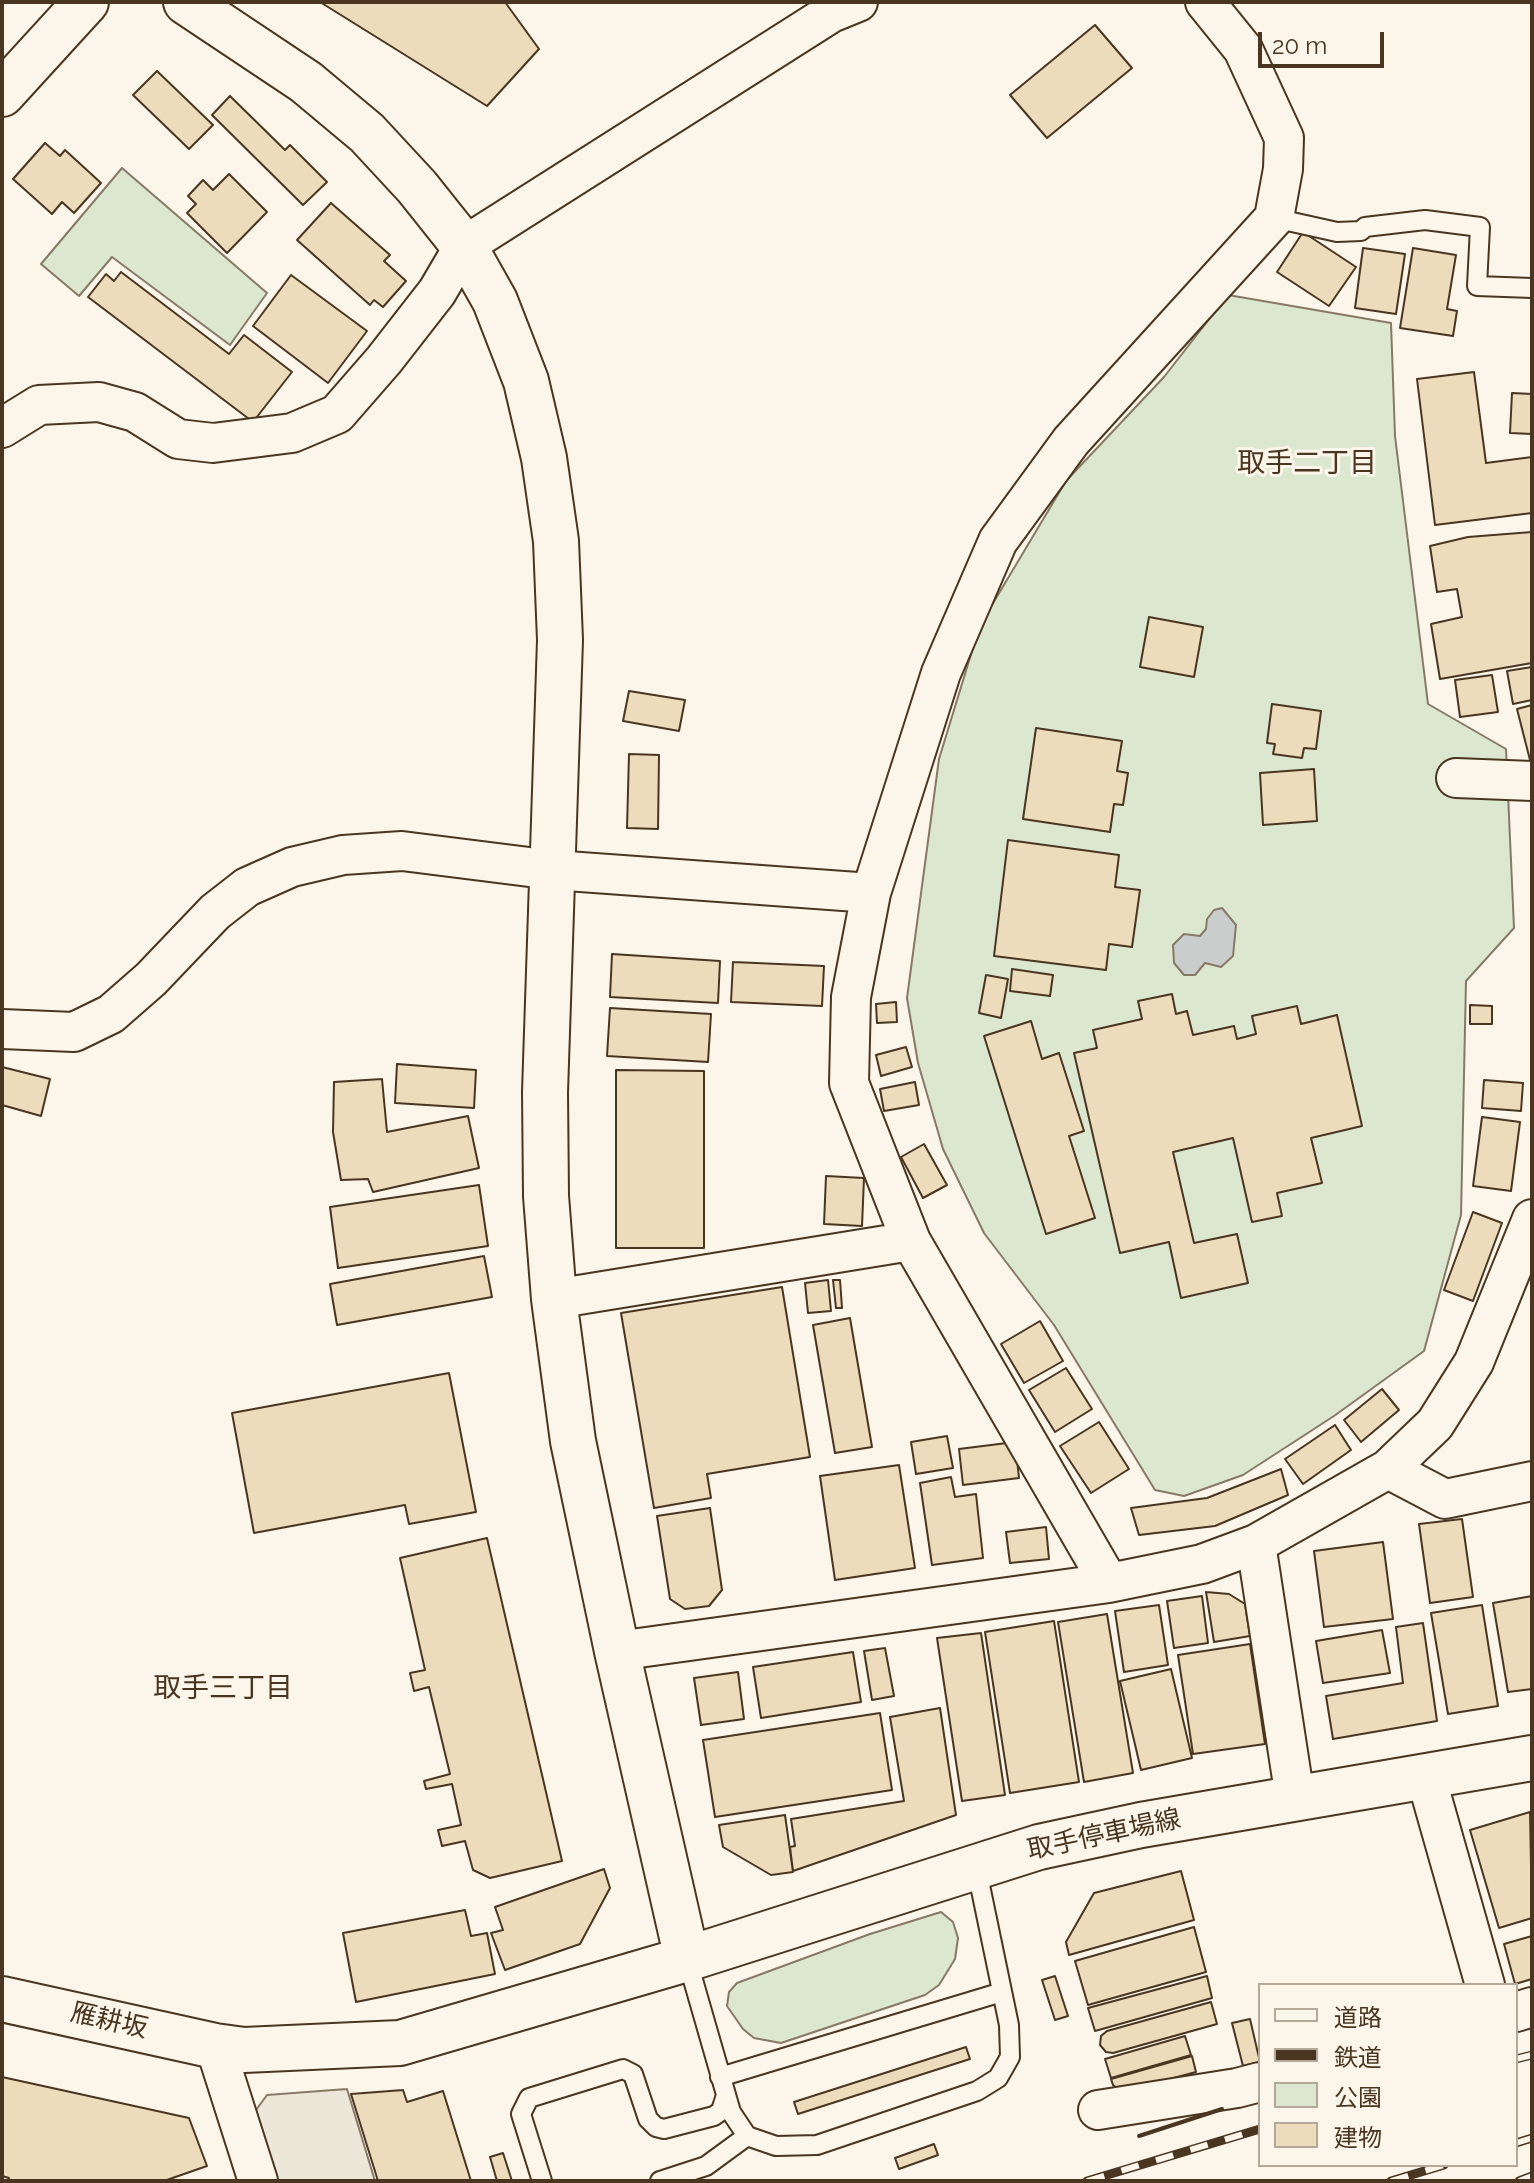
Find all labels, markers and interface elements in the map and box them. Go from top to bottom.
scale bar [1262,16,1388,66]
text: 20 m [1272,31,1327,60]
district label: 取手二丁目 [1237,447,1377,481]
district label: 取手三丁目 [153,1672,293,1706]
street label: 取手停車場線 [1024,1804,1184,1866]
legend [1258,1983,1518,2167]
street label: 雁耕坂 [67,1997,151,2045]
text: 道路 [1334,2003,1382,2032]
text: 鉄道 [1334,2043,1382,2072]
text: 公園 [1334,2083,1382,2112]
text: 建物 [1334,2123,1382,2152]

